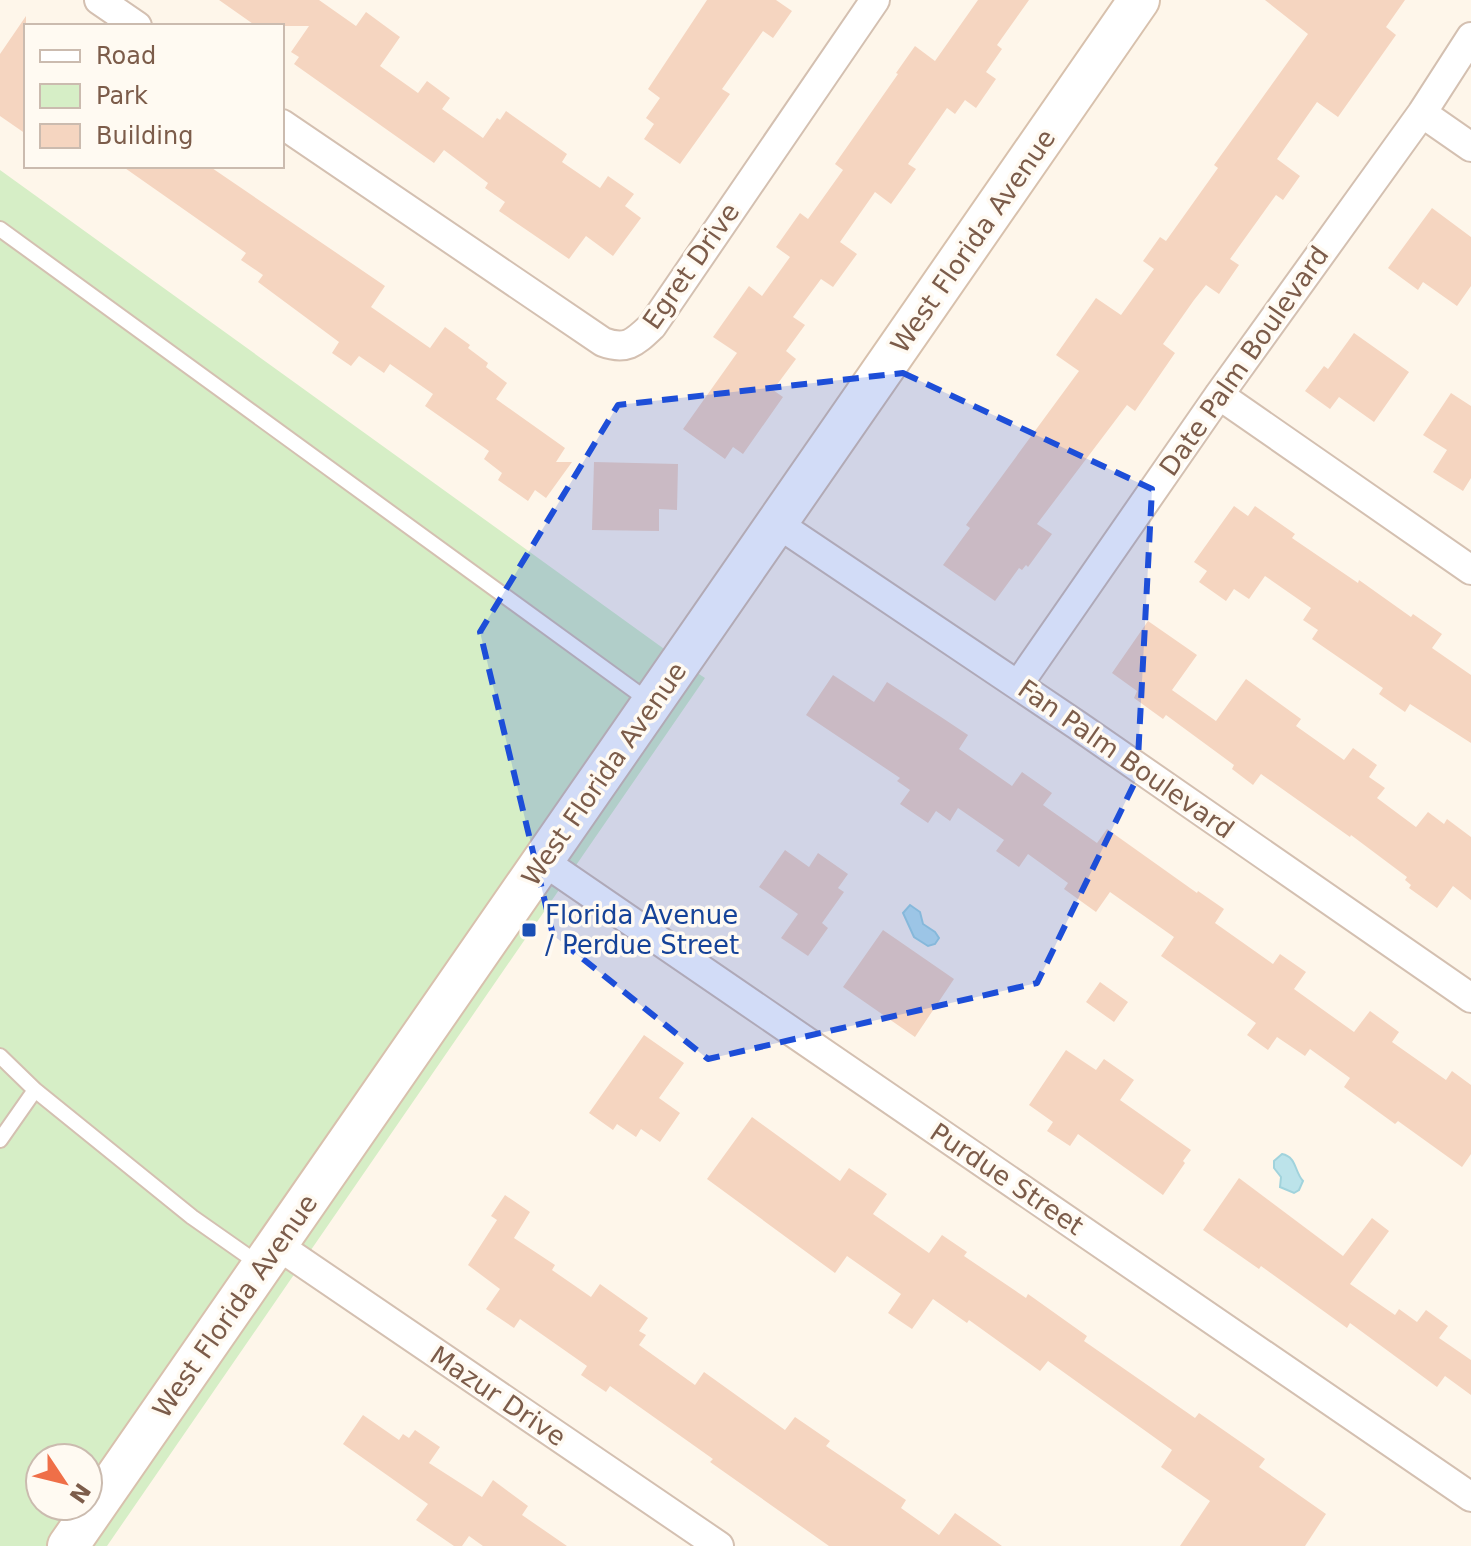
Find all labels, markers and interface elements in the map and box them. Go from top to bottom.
legend [24,24,284,168]
text: Road [96,42,156,70]
text: Park [96,82,148,110]
text: Building [96,122,193,150]
street label: West Florida Avenue [885,124,1061,358]
street label: Egret Drive [637,197,745,335]
street label: Date Palm Boulevard [1153,241,1335,481]
street label: West Florida Avenue [516,657,692,891]
street label: Fan Palm Boulevard [1013,673,1239,845]
place label: Florida Avenue / Perdue Street [545,900,739,960]
marker: Florida Avenue / Perdue Street [520,921,538,939]
street label: Purdue Street [925,1117,1089,1241]
street label: West Florida Avenue [147,1189,323,1423]
street label: Mazur Drive [425,1340,571,1452]
north arrow [24,1442,104,1522]
text: N [64,1478,95,1508]

